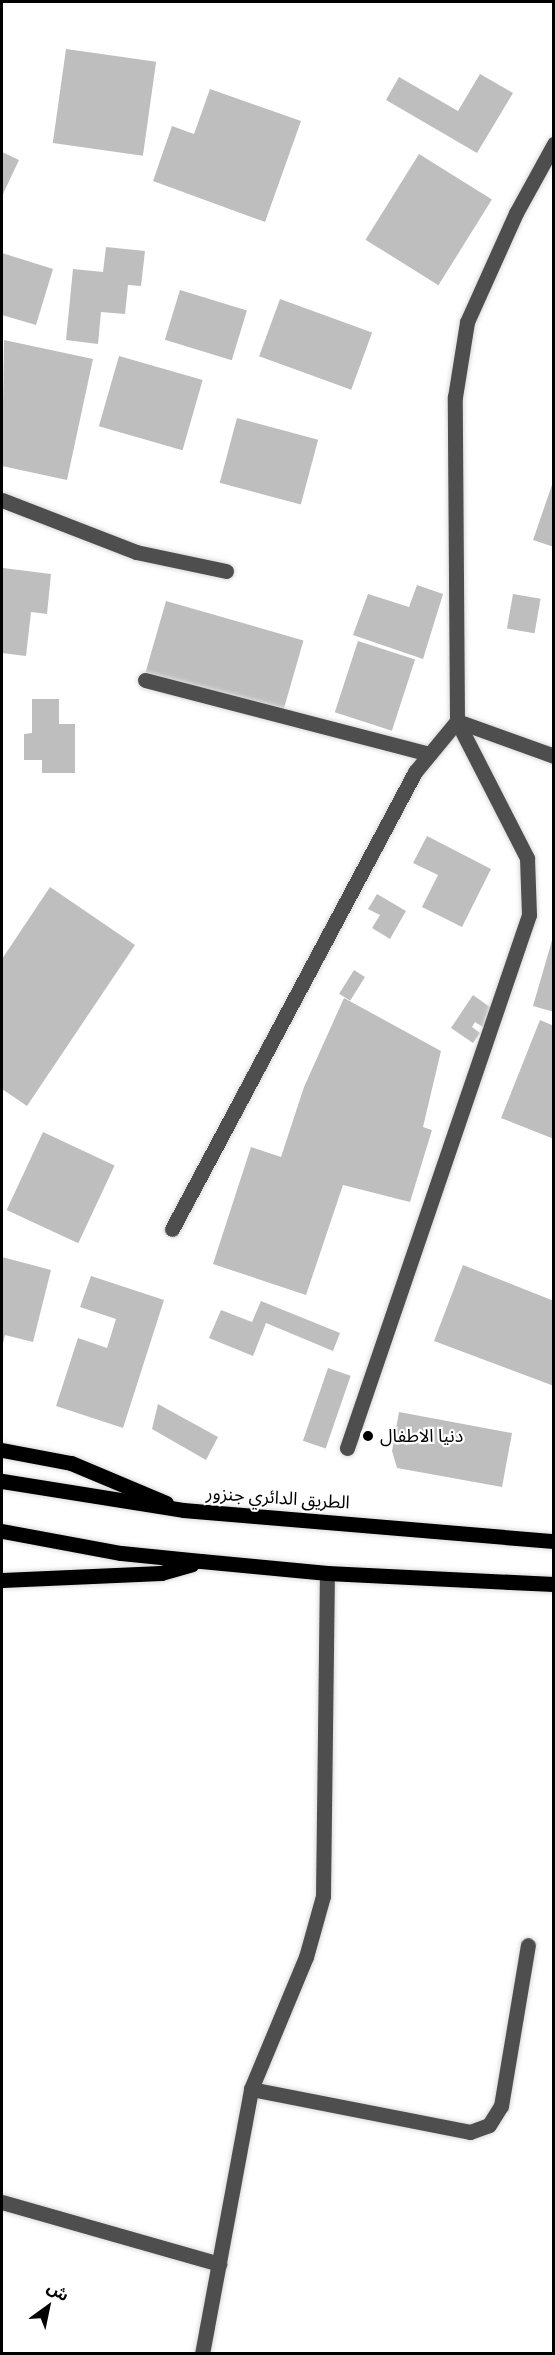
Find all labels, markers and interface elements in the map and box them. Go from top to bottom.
place label: دنيا الاطفال [380,1425,463,1447]
marker: دنيا الاطفال [361,1429,375,1443]
street label: الطريق الدائري جنزور [206,1482,350,1514]
north arrow [18,2277,78,2337]
text: ش [44,2278,72,2305]

